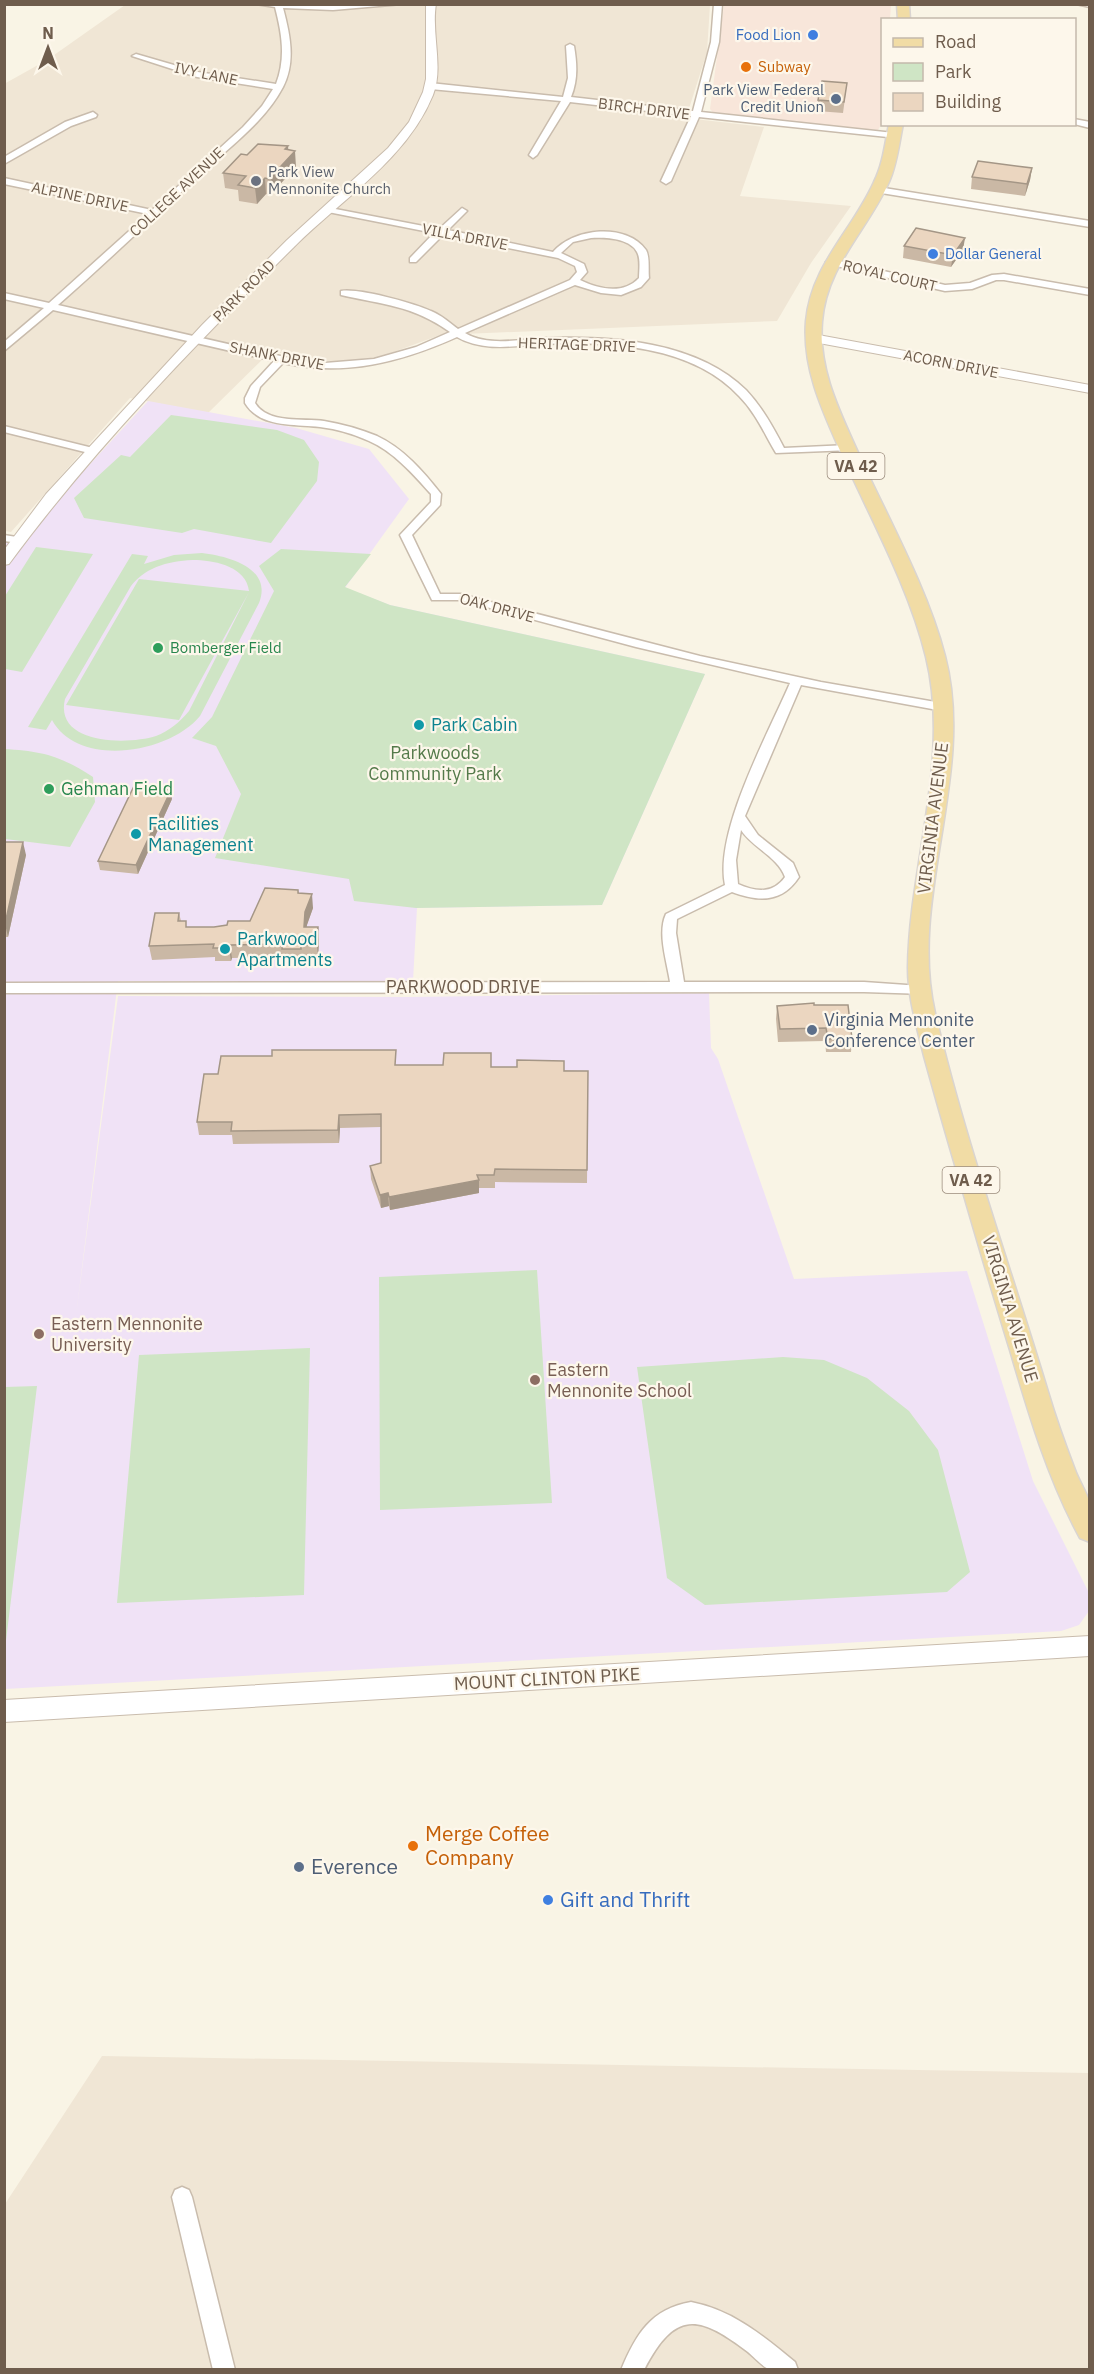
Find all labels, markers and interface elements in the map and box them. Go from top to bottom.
north arrow [18,18,78,78]
legend [881,18,1076,126]
text: N [42,23,54,43]
place label: Food Lion [736,25,801,44]
marker: Food Lion [806,28,820,42]
text: Road [935,30,976,53]
place label: Subway [758,57,811,76]
street label: IVY LANE [173,58,240,90]
marker: Subway [739,60,753,74]
text: Park [935,60,972,83]
place label: Park View Federal Credit Union [703,80,824,116]
text: Building [935,90,1002,113]
marker: Park View Federal Credit Union [829,92,843,106]
street label: BIRCH DRIVE [597,93,691,124]
street label: COLLEGE AVENUE [125,143,228,240]
place label: Park View Mennonite Church [268,162,391,198]
marker: Park View Mennonite Church [249,174,263,188]
street label: ALPINE DRIVE [30,177,130,216]
street label: VILLA DRIVE [421,219,510,254]
place label: Dollar General [945,244,1042,263]
marker: Dollar General [926,247,940,261]
street label: ROYAL COURT [841,255,939,296]
street label: PARK ROAD [209,256,279,326]
street label: HERITAGE DRIVE [518,333,636,356]
street label: SHANK DRIVE [228,337,326,374]
street label: ACORN DRIVE [902,345,1000,382]
road number: VA 42 [828,453,884,479]
street label: OAK DRIVE [458,588,537,627]
place label: Bomberger Field [170,638,282,657]
marker: Bomberger Field [151,641,165,655]
place label: Park Cabin [431,713,518,736]
marker: Park Cabin [412,718,426,732]
park label: Parkwoods Community Park [368,741,502,785]
street label: VIRGINIA AVENUE [912,741,953,895]
place label: Gehman Field [61,777,173,800]
marker: Gehman Field [42,782,56,796]
place label: Facilities Management [148,812,253,856]
marker: Facilities Management [129,827,143,841]
place label: Parkwood Apartments [237,927,333,971]
marker: Parkwood Apartments [218,942,232,956]
street label: PARKWOOD DRIVE [386,975,540,998]
place label: Virginia Mennonite Conference Center [824,1008,975,1052]
marker: Virginia Mennonite Conference Center [805,1023,819,1037]
road number: VA 42 [942,1167,1000,1193]
street label: VIRGINIA AVENUE [977,1233,1044,1385]
place label: Eastern Mennonite University [51,1312,203,1356]
marker: Eastern Mennonite University [32,1327,46,1341]
place label: Eastern Mennonite School [547,1358,692,1402]
marker: Eastern Mennonite School [528,1373,542,1387]
street label: MOUNT CLINTON PIKE [453,1662,641,1695]
place label: Merge Coffee Company [425,1819,550,1871]
marker: Merge Coffee Company [406,1839,420,1853]
place label: Everence [311,1852,398,1880]
marker: Everence [292,1860,306,1874]
place label: Gift and Thrift [560,1885,690,1913]
marker: Gift and Thrift [541,1893,555,1907]

